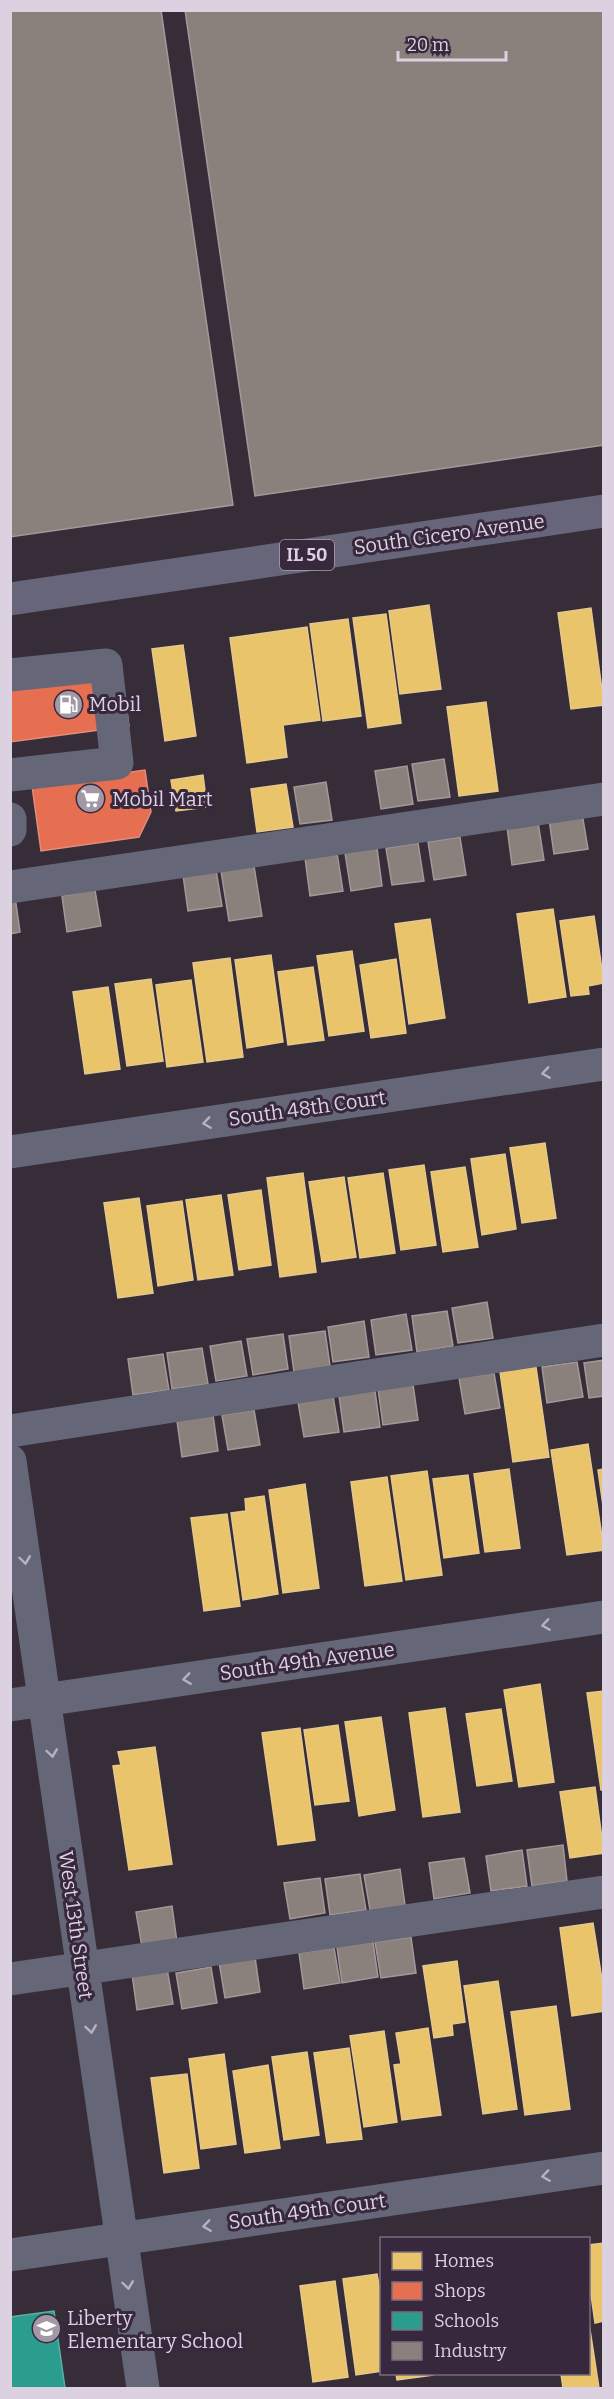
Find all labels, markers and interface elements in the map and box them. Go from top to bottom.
scale bar [398,24,506,62]
text: 20 m [407,34,449,56]
street label: South Cicero Avenue [352,509,546,559]
road number: IL 50 [280,540,334,570]
fuel station icon: Mobil [52,688,84,720]
place label: Mobil [89,692,142,716]
supermarket icon: Mobil Mart [75,783,107,815]
place label: Mobil Mart [112,787,213,811]
one-way arrow [541,1066,550,1078]
street label: South 48th Court [227,1085,387,1131]
one-way arrow [203,1117,212,1129]
one-way arrow [18,1556,30,1565]
one-way arrow [541,1619,550,1631]
street label: South 49th Avenue [218,1637,396,1685]
one-way arrow [182,1672,191,1684]
one-way arrow [45,1749,58,1758]
street label: West 13th Street [54,1849,98,2001]
one-way arrow [85,2025,97,2034]
one-way arrow [541,2170,550,2182]
street label: South 49th Court [227,2188,387,2234]
one-way arrow [203,2220,212,2232]
legend [380,2237,590,2375]
text: Homes [434,2250,494,2272]
one-way arrow [121,2280,133,2289]
text: Shops [434,2280,486,2302]
place label: Liberty Elementary School [67,2306,244,2353]
text: Schools [434,2310,499,2332]
school or university icon: Liberty Elementary School [30,2313,62,2345]
text: Industry [434,2340,507,2362]

